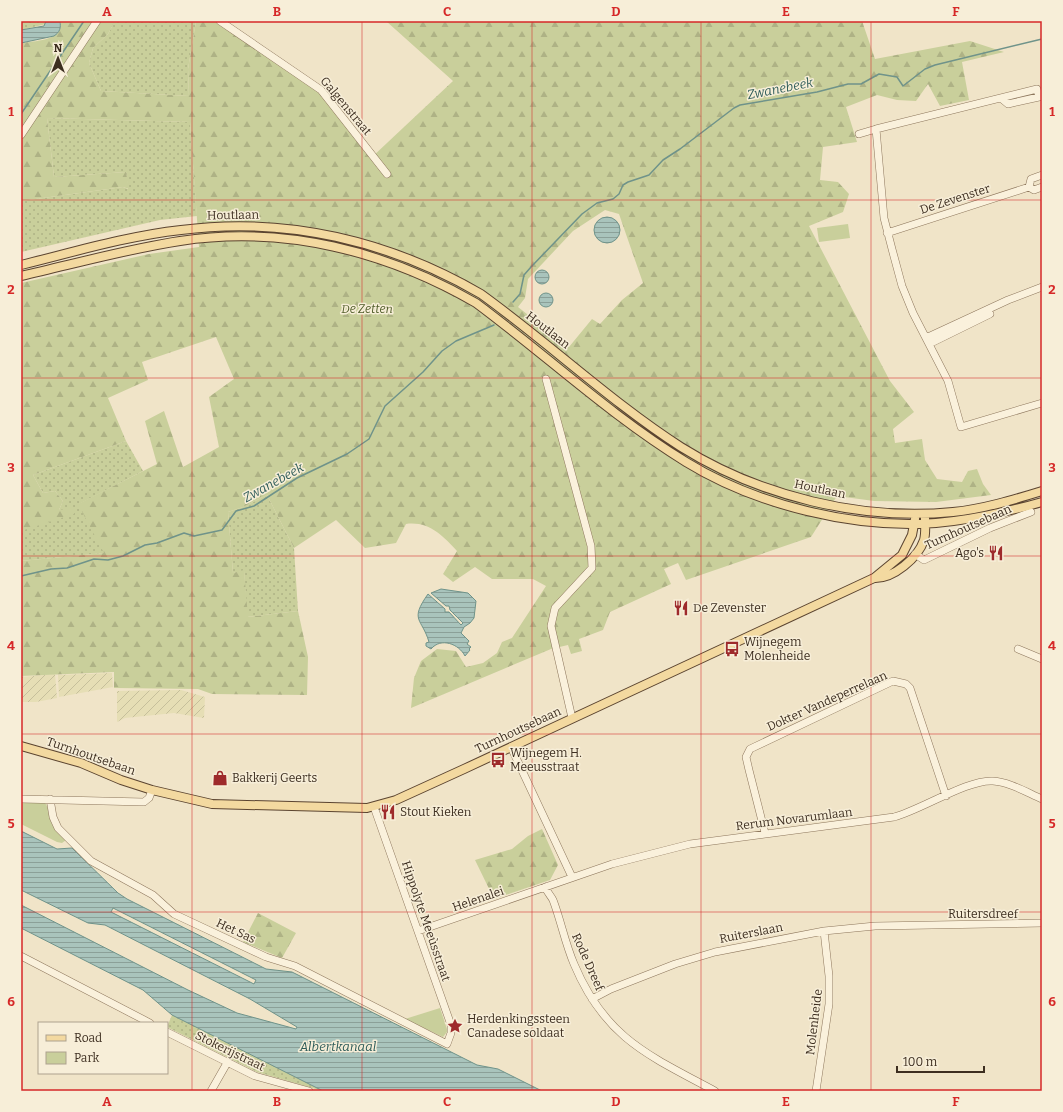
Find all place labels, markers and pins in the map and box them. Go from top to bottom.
restaurant icon: Ago's [987,544,1005,562]
place label: Ago's [955,546,984,560]
restaurant icon: De Zevenster [672,599,690,617]
place label: De Zevenster [693,601,767,615]
place label: Wijnegem Molenheide [744,635,810,663]
bus stop icon: Wijnegem Molenheide [723,640,741,658]
place label: Wijnegem H. Meeusstraat [510,746,582,774]
bus stop icon: Wijnegem H. Meeusstraat [489,751,507,769]
shop icon: Bakkerij Geerts [211,769,229,787]
place label: Bakkerij Geerts [232,771,317,785]
restaurant icon: Stout Kieken [379,803,397,821]
place label: Stout Kieken [400,805,472,819]
place label: Herdenkingssteen Canadese soldaat [467,1012,570,1040]
place icon: Herdenkingssteen Canadese soldaat [446,1017,464,1035]

